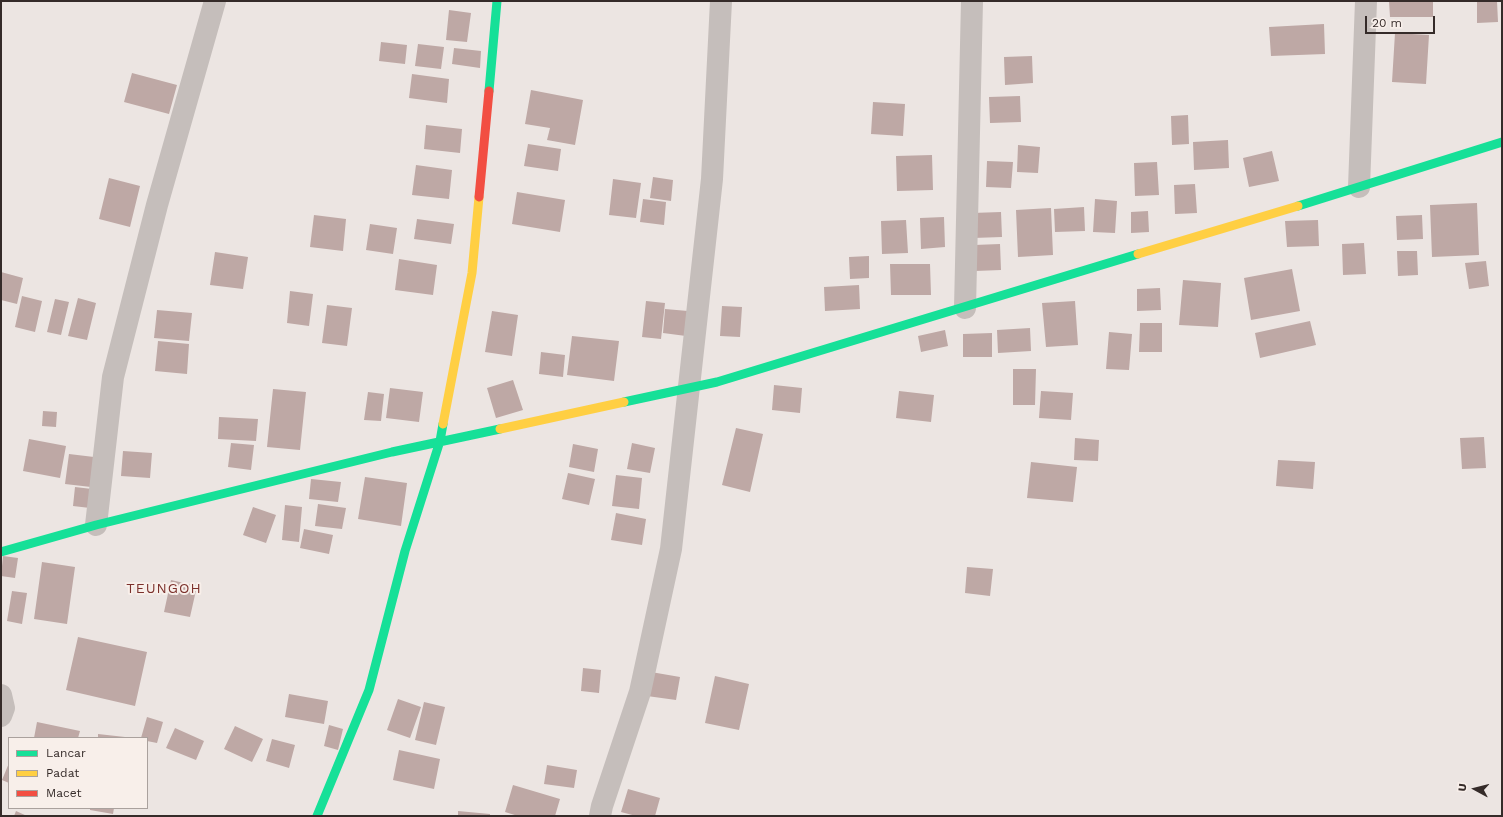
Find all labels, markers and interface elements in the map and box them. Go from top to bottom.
scale bar [1367,8,1437,34]
text: 20 m [1372,16,1402,30]
district label: TEUNGOH [126,581,202,597]
legend [8,737,148,809]
text: Lancar [46,746,86,760]
text: Padat [46,766,79,780]
north arrow [1455,769,1495,809]
text: U [1456,783,1470,792]
text: Macet [46,786,81,800]

